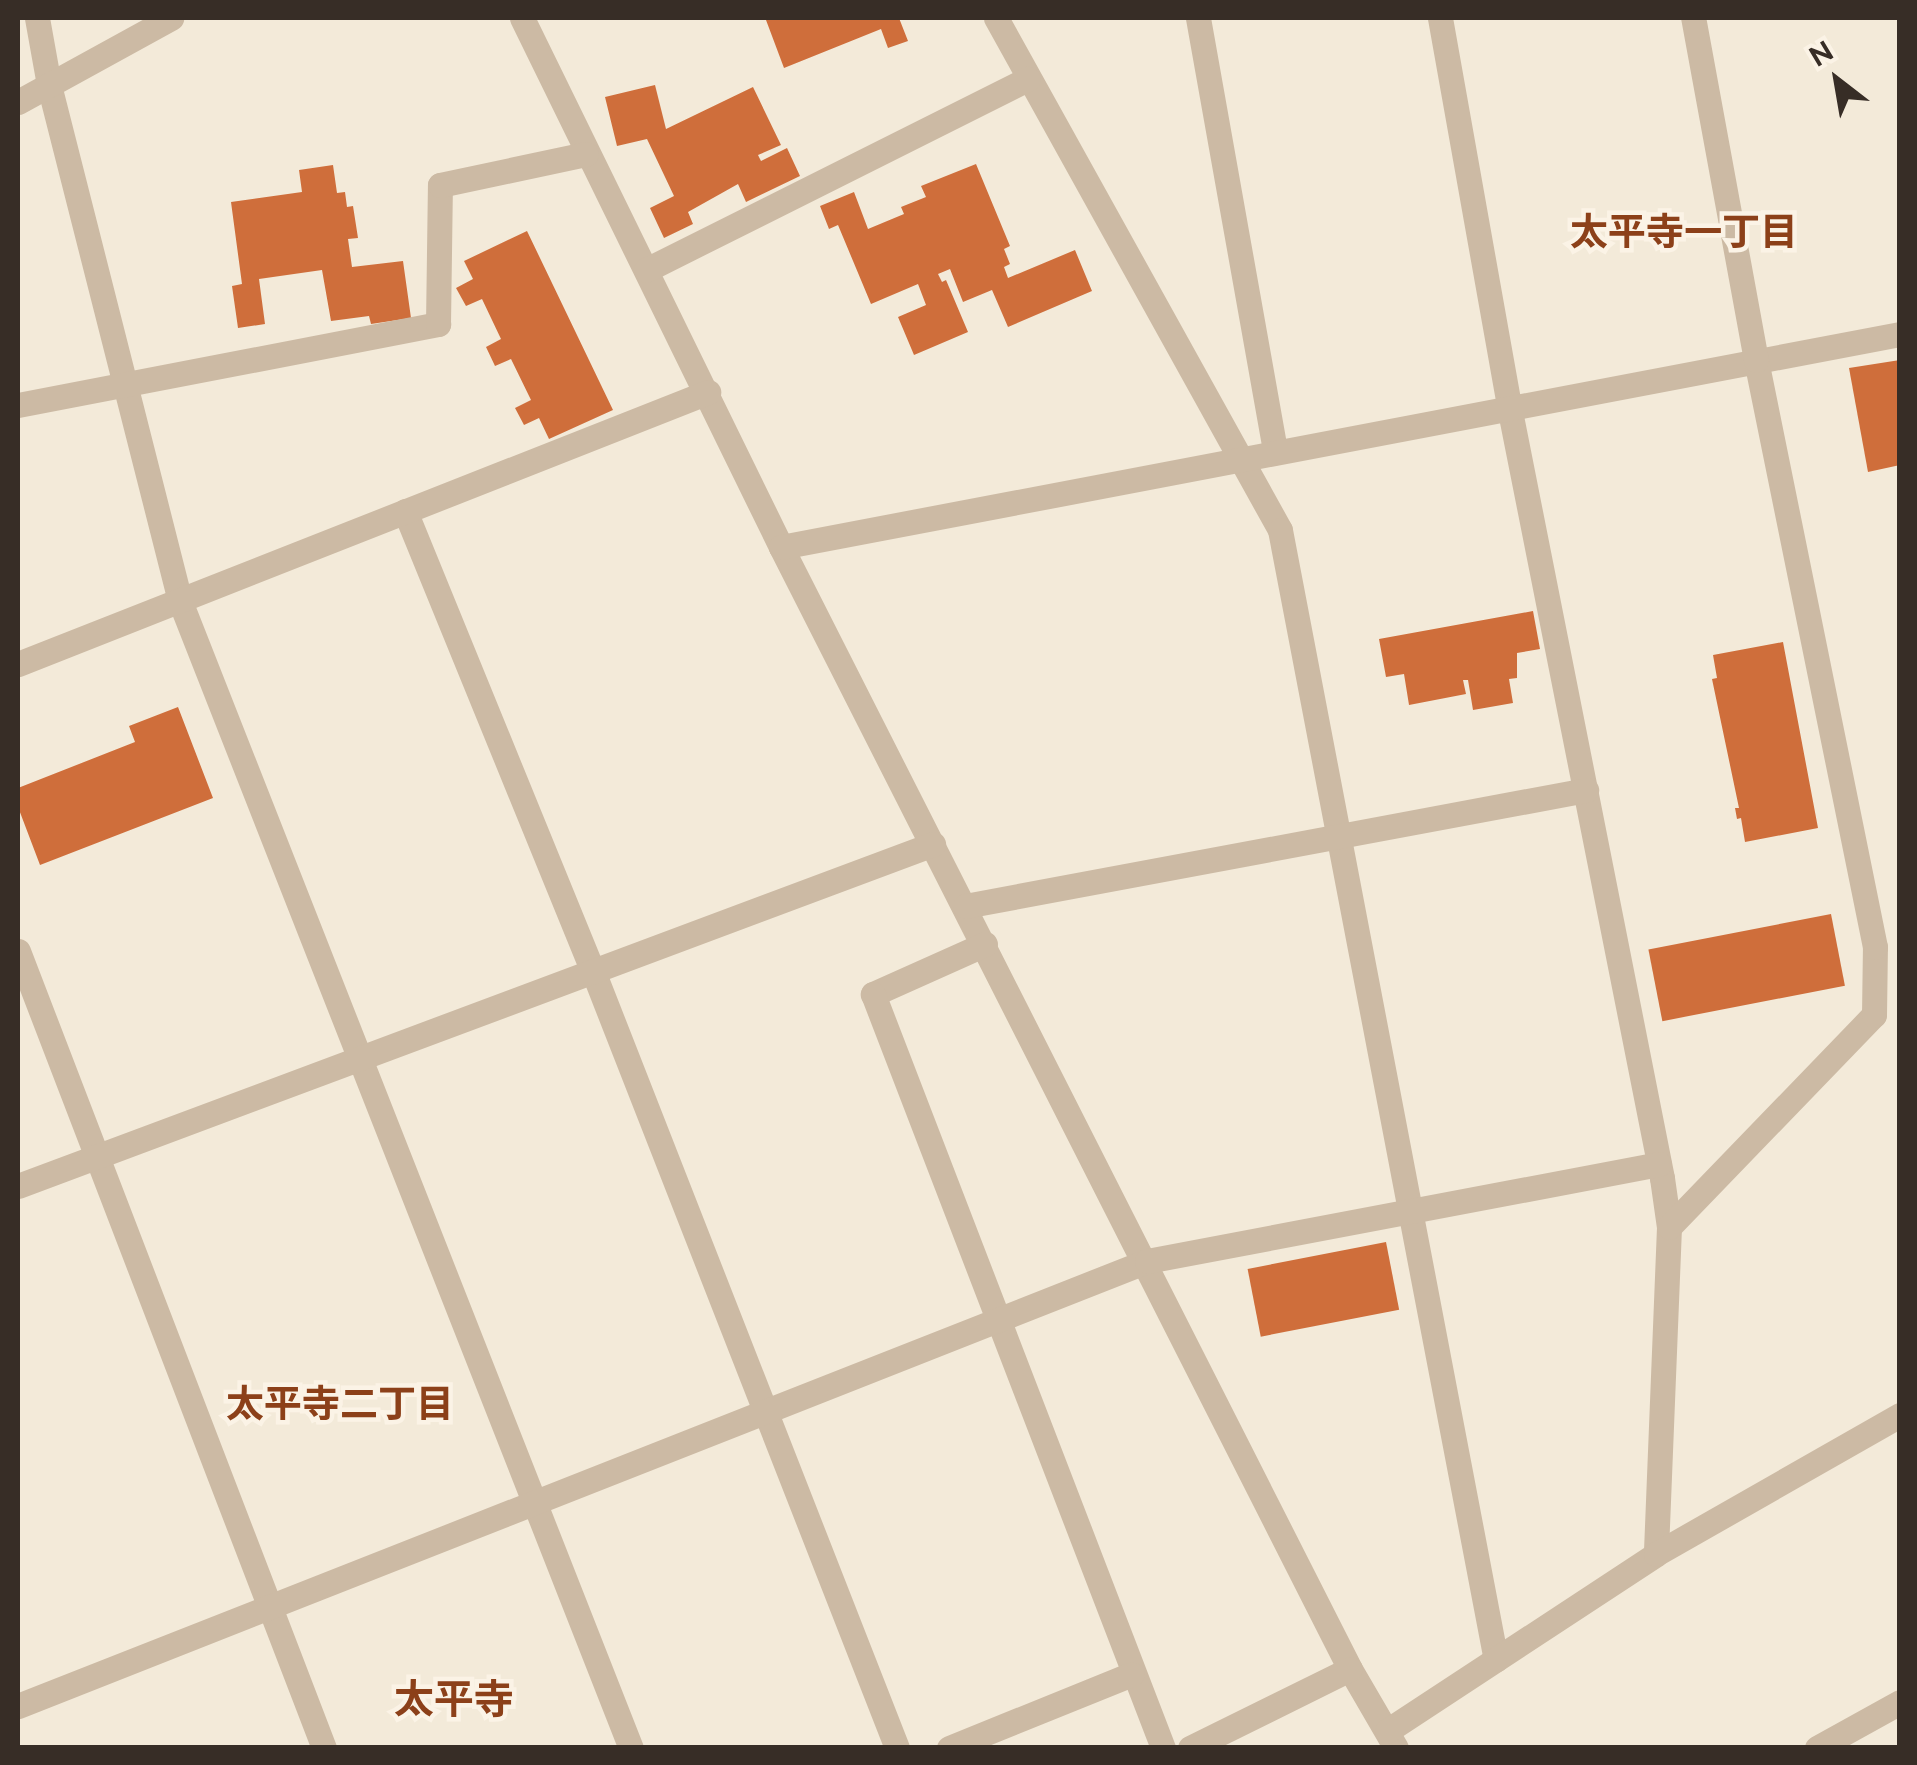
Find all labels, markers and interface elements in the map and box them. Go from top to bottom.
north arrow [1787,30,1887,130]
text: N [1804,34,1839,74]
district label: 太平寺一丁目 [1570,209,1798,255]
district label: 太平寺二丁目 [226,1381,454,1427]
district label: 太平寺 [394,1675,514,1723]

